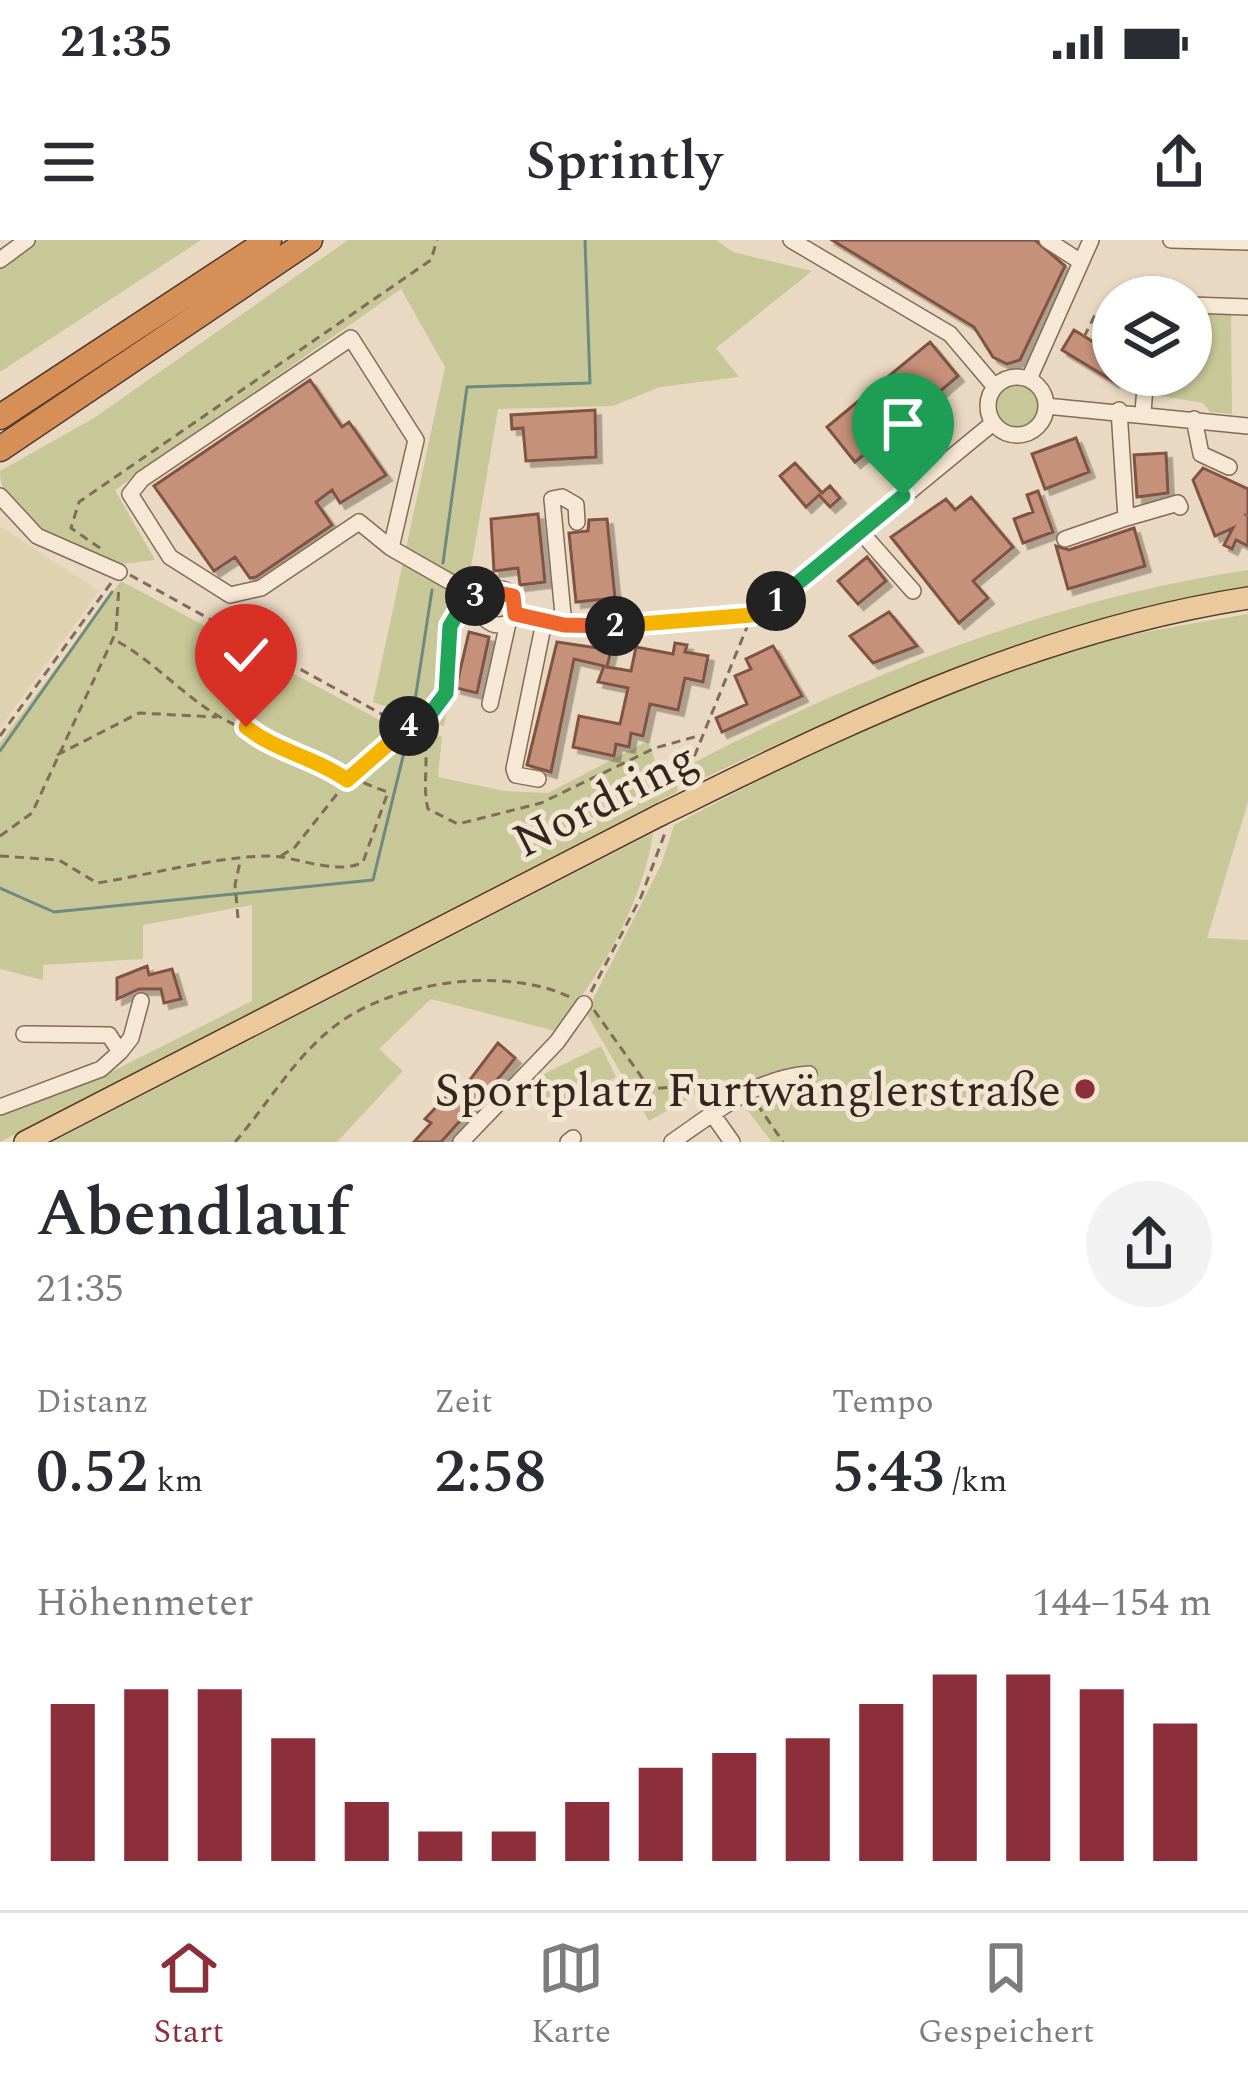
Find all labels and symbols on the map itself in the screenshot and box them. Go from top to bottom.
pin [852,373,954,496]
pin: 3 [445,566,505,626]
pin: 1 [746,571,806,631]
pin: 2 [585,596,645,656]
pin [195,604,297,727]
pin: 4 [379,696,439,756]
street label: Nordring [500,723,710,878]
place label: Sportplatz Furtwänglerstraße [434,1055,1061,1128]
marker: Sportplatz Furtwänglerstraße [1072,1076,1098,1102]

